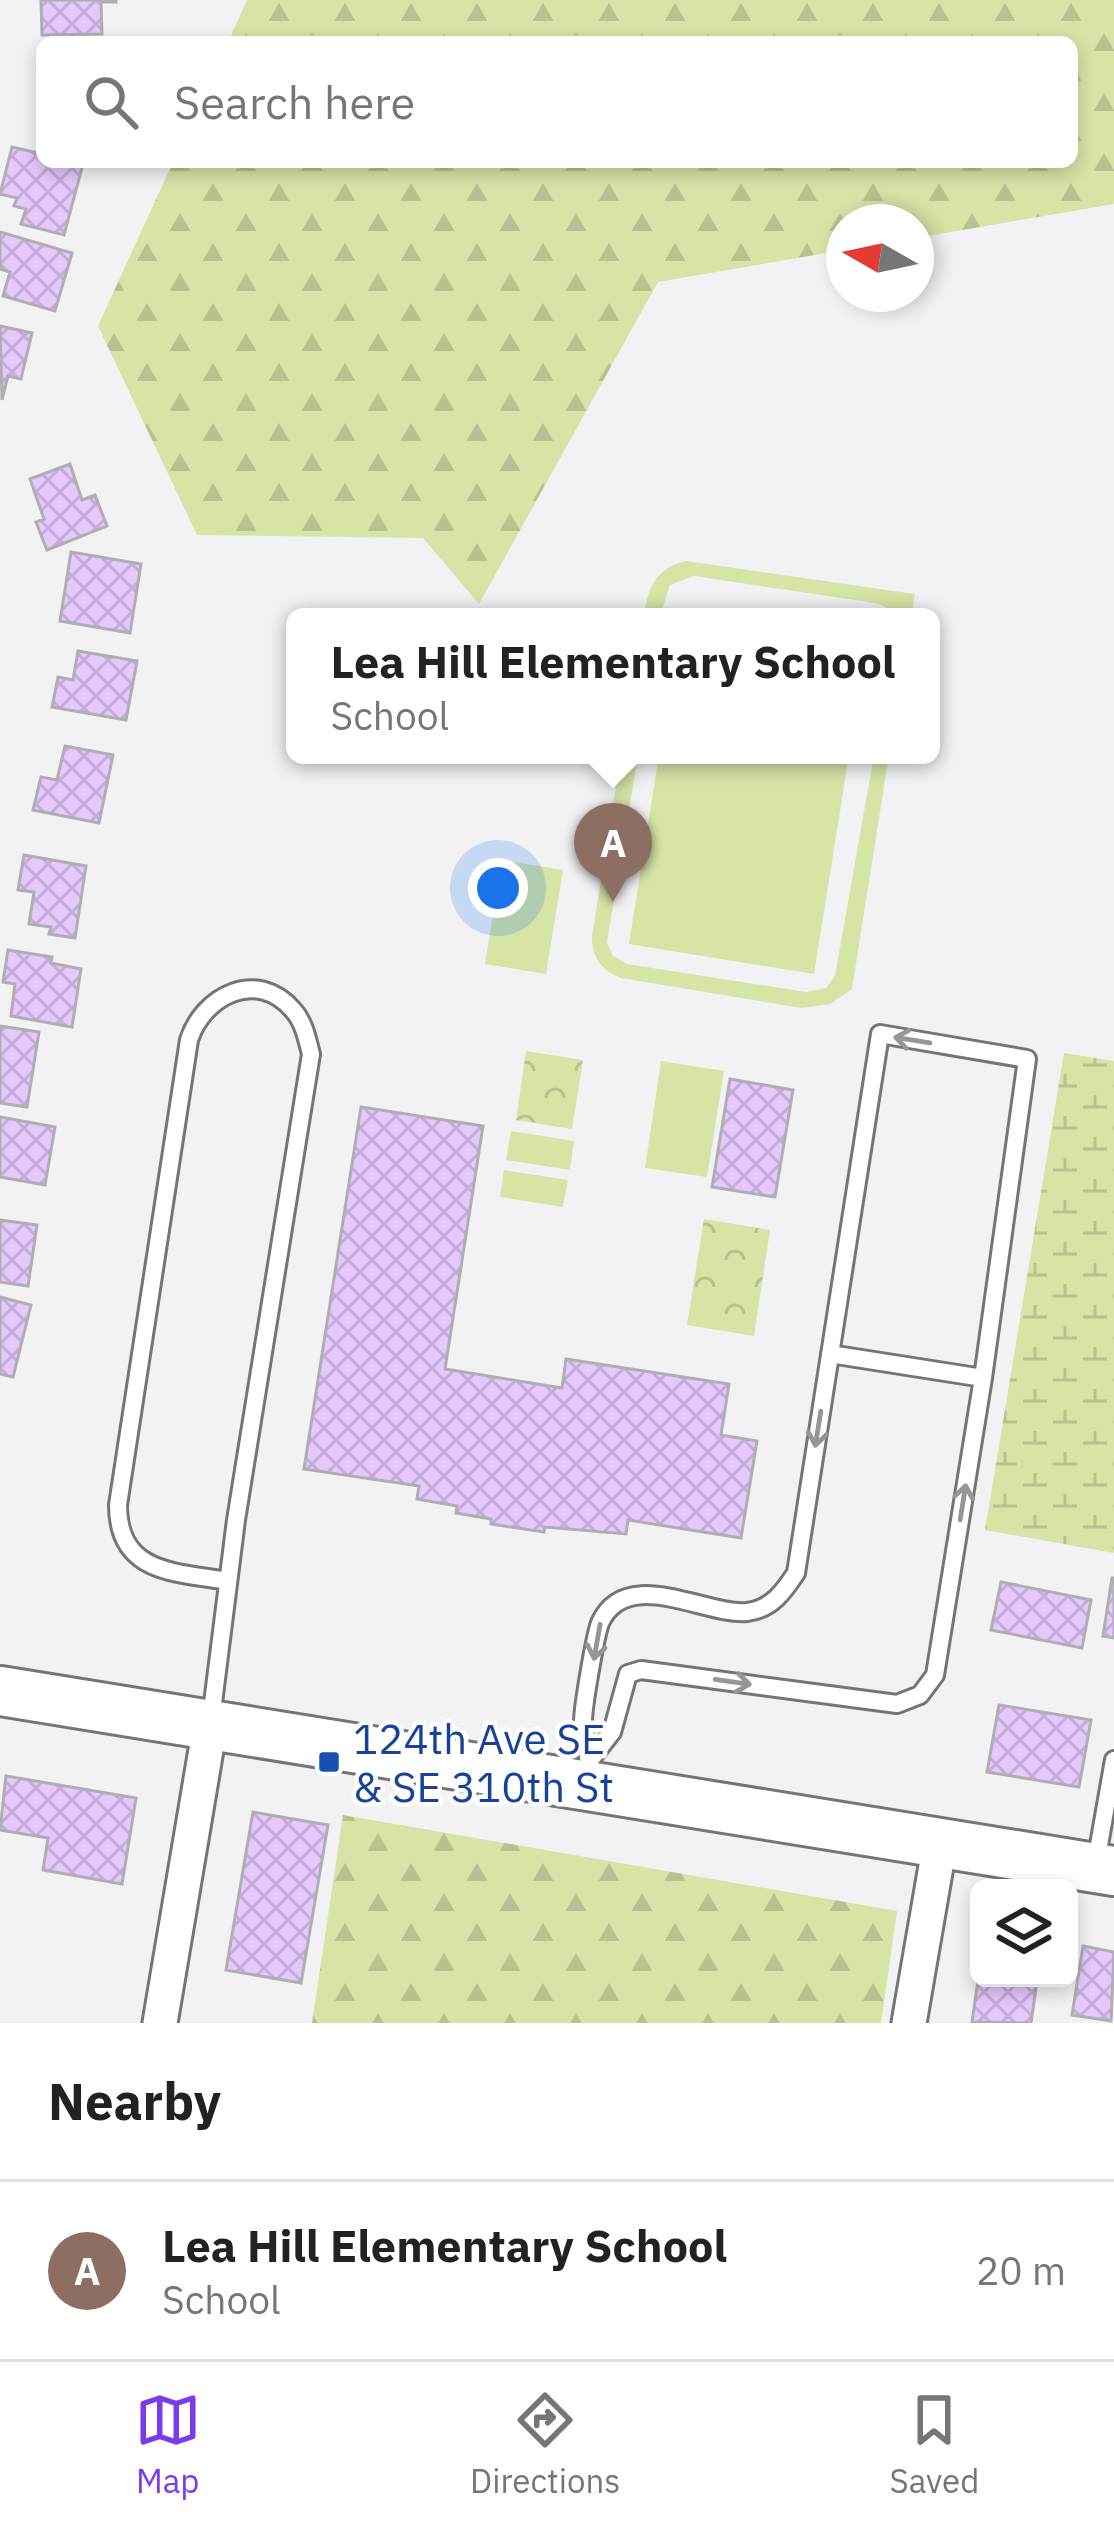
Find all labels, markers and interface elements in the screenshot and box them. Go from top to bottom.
search box [36,36,1078,168]
icon: search [78,69,144,135]
text: Search here [174,73,415,131]
north arrow [826,204,934,312]
popup [286,608,940,764]
text: Lea Hill Elementary School [330,632,896,690]
text: School [330,690,449,741]
pin: A [574,803,652,902]
your location [468,858,528,918]
one-way arrow [893,1027,932,1050]
one-way arrow [806,1409,829,1448]
one-way arrow [952,1484,975,1523]
one-way arrow [585,1622,607,1661]
one-way arrow [713,1671,752,1694]
place label: 124th Ave SE & SE 310th St [353,1711,614,1814]
marker: 124th Ave SE & SE 310th St [316,1749,342,1775]
map controls [970,1879,1078,1987]
button: layers [970,1879,1078,1987]
text: Nearby [48,2068,221,2134]
text: Lea Hill Elementary School [162,2216,727,2274]
text: A [74,2245,100,2296]
text: 20 m [976,2245,1066,2296]
text: School [162,2274,281,2325]
tab: Map [135,2387,201,2502]
tab: Directions [470,2387,620,2502]
tab: Saved [890,2387,979,2502]

